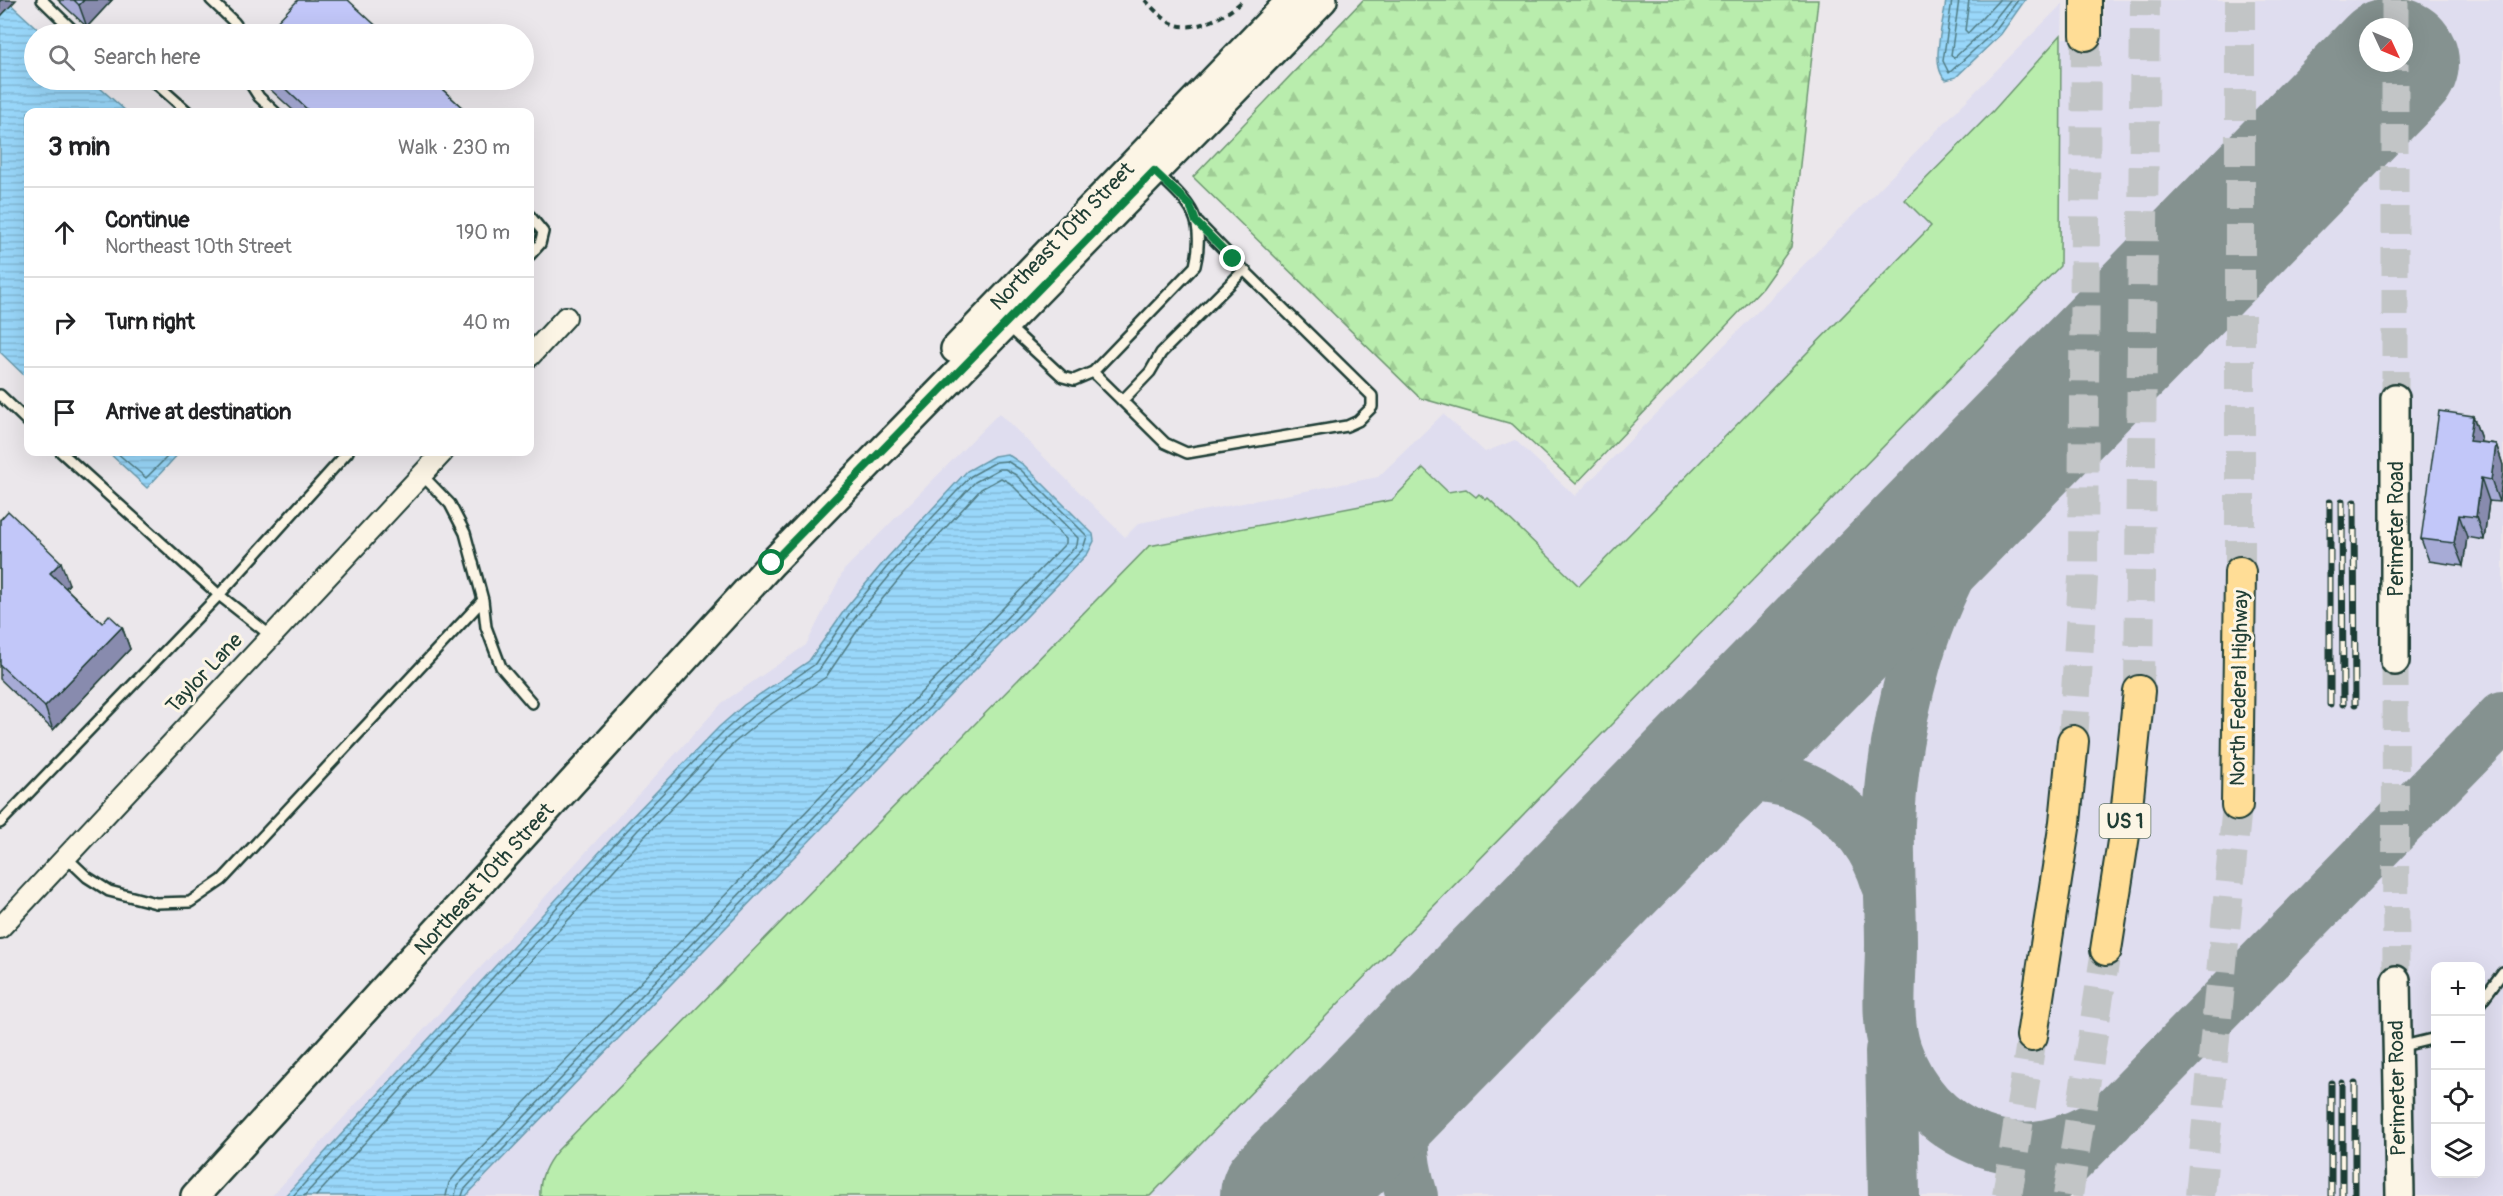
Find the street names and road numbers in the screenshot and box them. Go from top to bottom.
street label: Northeast 10th Street [985,156,1141,316]
street label: Perimeter Road [2383,461,2410,597]
street label: North Federal Highway [2224,590,2255,786]
street label: Taylor Lane [160,627,249,719]
street label: Northeast 10th Street [409,797,560,961]
road number: US 1 [2100,804,2150,838]
street label: Perimeter Road [2383,1020,2412,1156]

